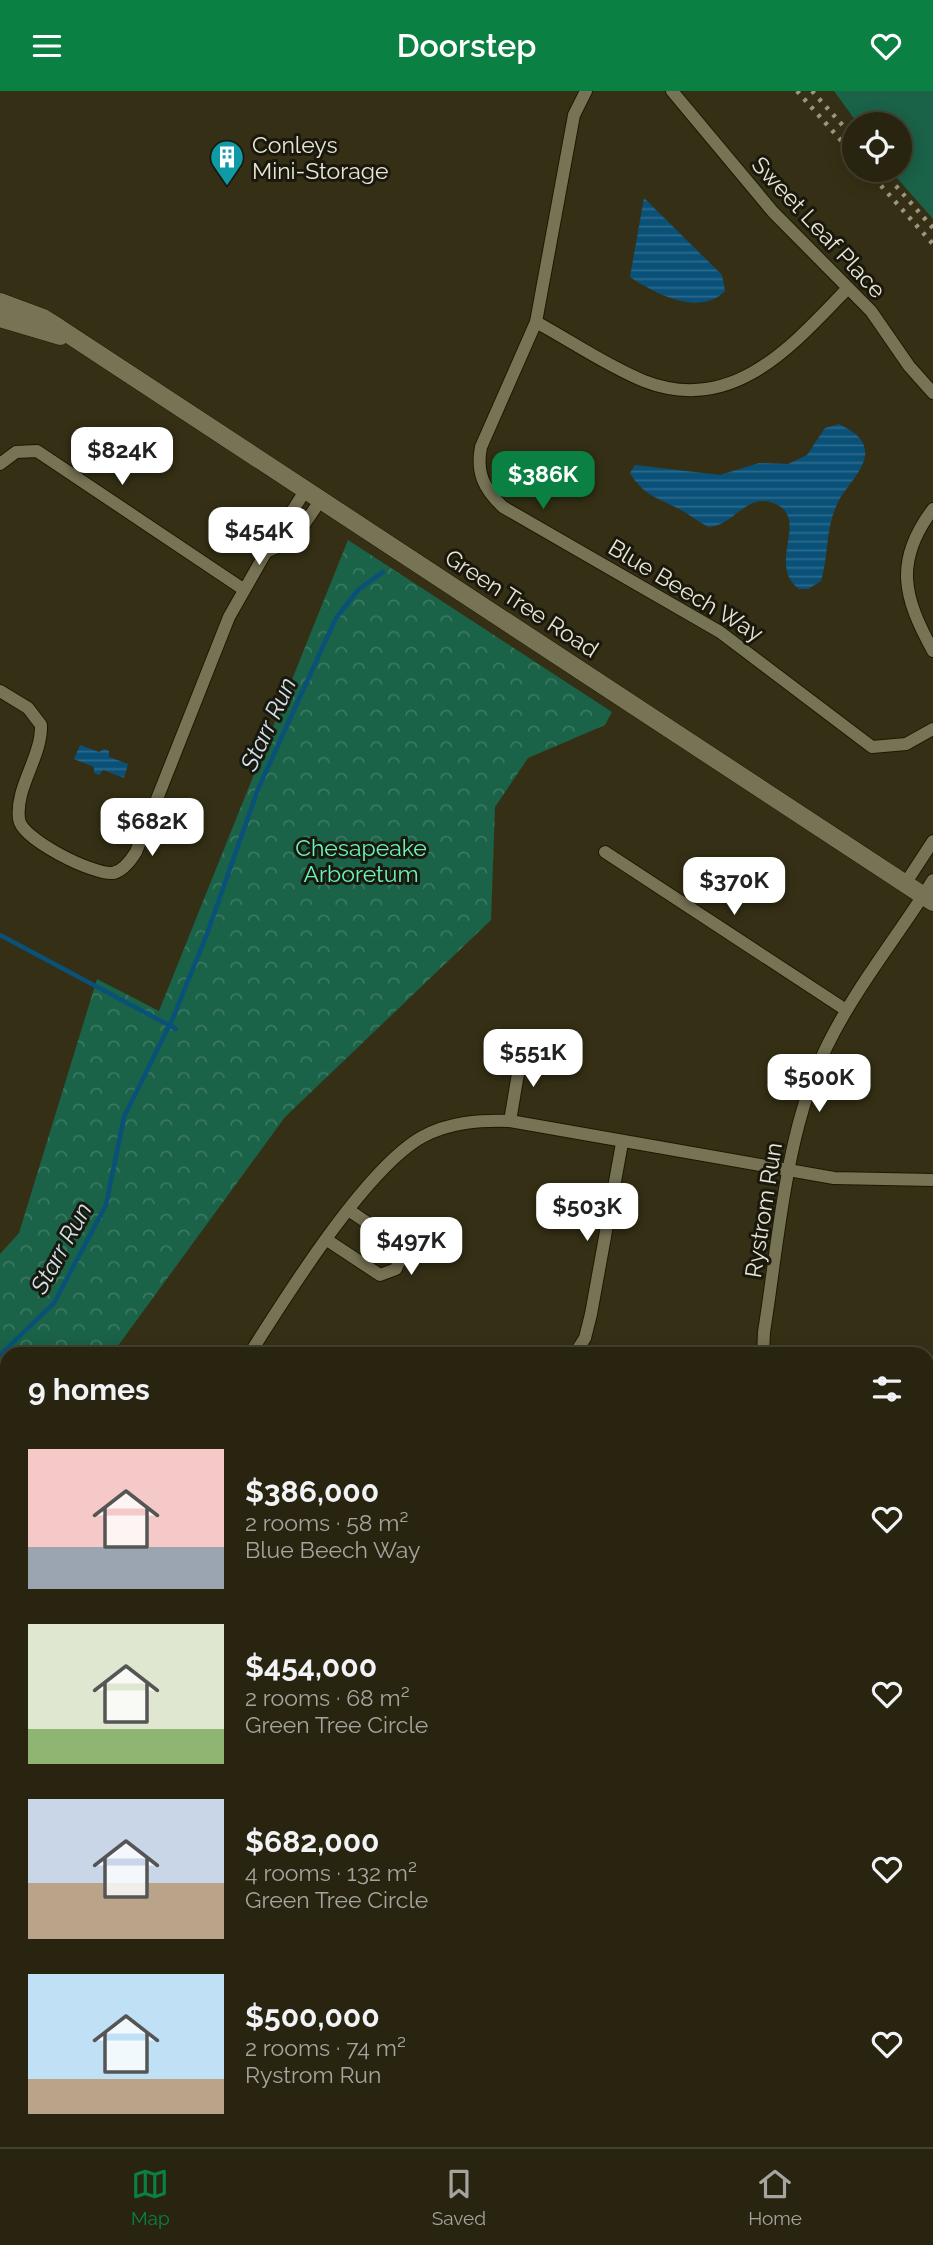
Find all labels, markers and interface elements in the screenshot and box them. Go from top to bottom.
icon: menu [28,27,66,65]
text: Doorstep [397,27,536,64]
icon: heart [867,27,905,65]
map controls [842,112,912,182]
button: locate [842,112,912,182]
place label: Conleys Mini-Storage [252,131,389,184]
building icon: Conleys Mini-Storage [208,138,246,187]
street label: Sweet Leaf Place [747,151,891,303]
pin: $824K [73,427,171,487]
text: $824K [87,436,157,463]
pin: $386K [494,451,592,511]
text: $386K [508,460,578,487]
pin: $454K [210,507,308,567]
text: $454K [225,516,293,543]
street label: Blue Beech Way [604,533,768,647]
street label: Green Tree Road [440,543,604,663]
water label: Starr Run [233,673,302,776]
pin: $682K [103,799,201,858]
text: $682K [117,807,187,834]
park label: Chesapeake Arboretum [295,834,427,887]
pin: $370K [685,857,783,917]
text: $370K [699,866,769,893]
pin: $551K [484,1030,582,1089]
text: $551K [500,1038,566,1065]
pin: $500K [770,1055,868,1114]
text: $500K [784,1063,854,1090]
street label: Rystrom Run [739,1141,787,1279]
pin: $503K [538,1183,636,1243]
text: $503K [552,1192,622,1219]
water label: Starr Run [24,1197,98,1299]
pin: $497K [362,1217,460,1277]
text: $497K [376,1226,446,1253]
icon: filters [868,1370,906,1408]
text: 9 homes [28,1372,150,1407]
text: $386,000 [245,1474,379,1509]
icon: home [84,1477,168,1561]
icon: heart [868,1500,906,1538]
text: 2 rooms · 58 m² [245,1509,408,1536]
text: Blue Beech Way [245,1536,421,1563]
text: $454,000 [245,1649,377,1684]
icon: home [84,1652,168,1736]
icon: heart [868,1675,906,1713]
text: 2 rooms · 68 m² [245,1684,410,1711]
text: Green Tree Circle [245,1711,428,1738]
text: $682,000 [245,1824,380,1859]
icon: home [84,1827,168,1911]
icon: heart [868,1850,906,1888]
text: 4 rooms · 132 m² [245,1859,417,1886]
text: Green Tree Circle [245,1886,428,1913]
text: $500,000 [245,1999,380,2034]
icon: home [84,2002,168,2086]
icon: heart [868,2025,906,2063]
text: 2 rooms · 74 m² [245,2034,406,2061]
text: Rystrom Run [245,2061,381,2088]
tab: Map [131,2165,170,2229]
tab: Saved [432,2165,486,2229]
tab: Home [748,2165,802,2229]

